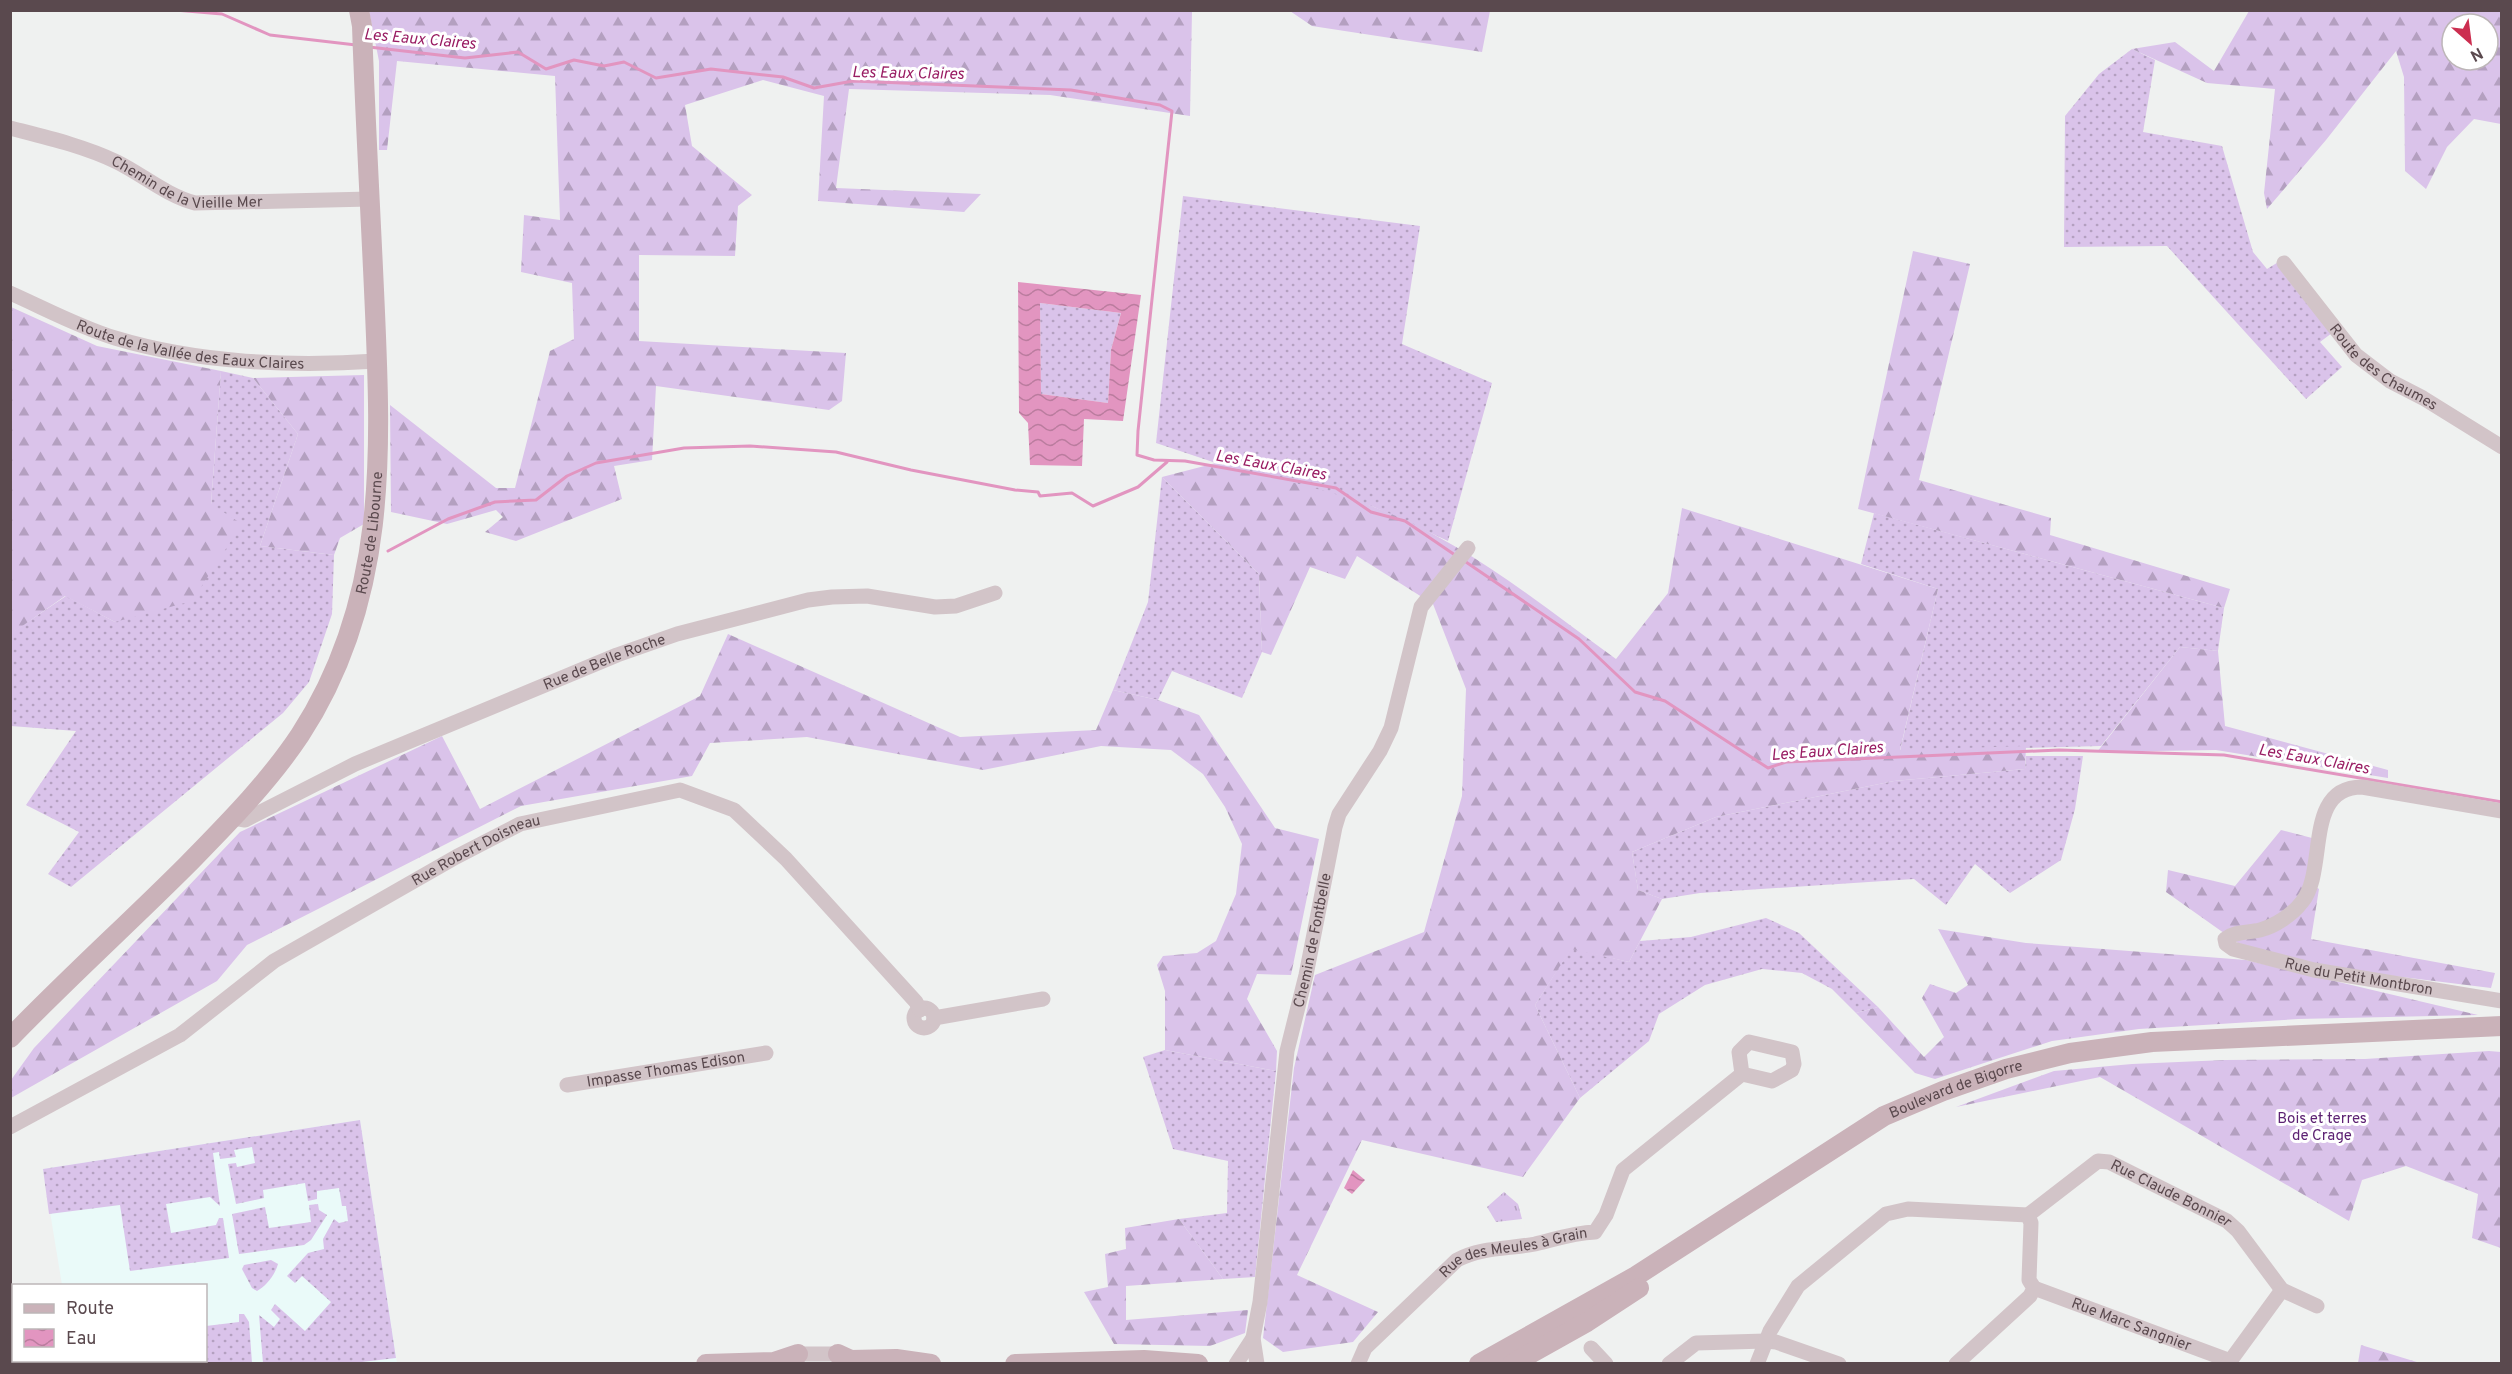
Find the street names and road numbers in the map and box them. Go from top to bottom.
street label: Chemin de la Vieille Mer [108,153,263,214]
street label: Route de la Vallée des Eaux Claires [73,317,304,374]
street label: Route des Chaumes [2324,321,2441,416]
street label: Route de Libourne [353,471,388,597]
street label: Rue de Belle Roche [541,631,668,696]
street label: Rue Robert Doisneau [409,812,542,891]
street label: Chemin de Fontbelle [1290,872,1337,1010]
street label: Rue du Petit Montbron [2282,955,2434,1000]
street label: Impasse Thomas Edison [585,1049,746,1093]
street label: Boulevard de Bigorre [1887,1057,2025,1124]
street label: Rue Claude Bonnier [2107,1156,2236,1232]
street label: Rue des Meules à Grain [1436,1225,1589,1283]
street label: Rue Marc Sangnier [2068,1295,2194,1357]

